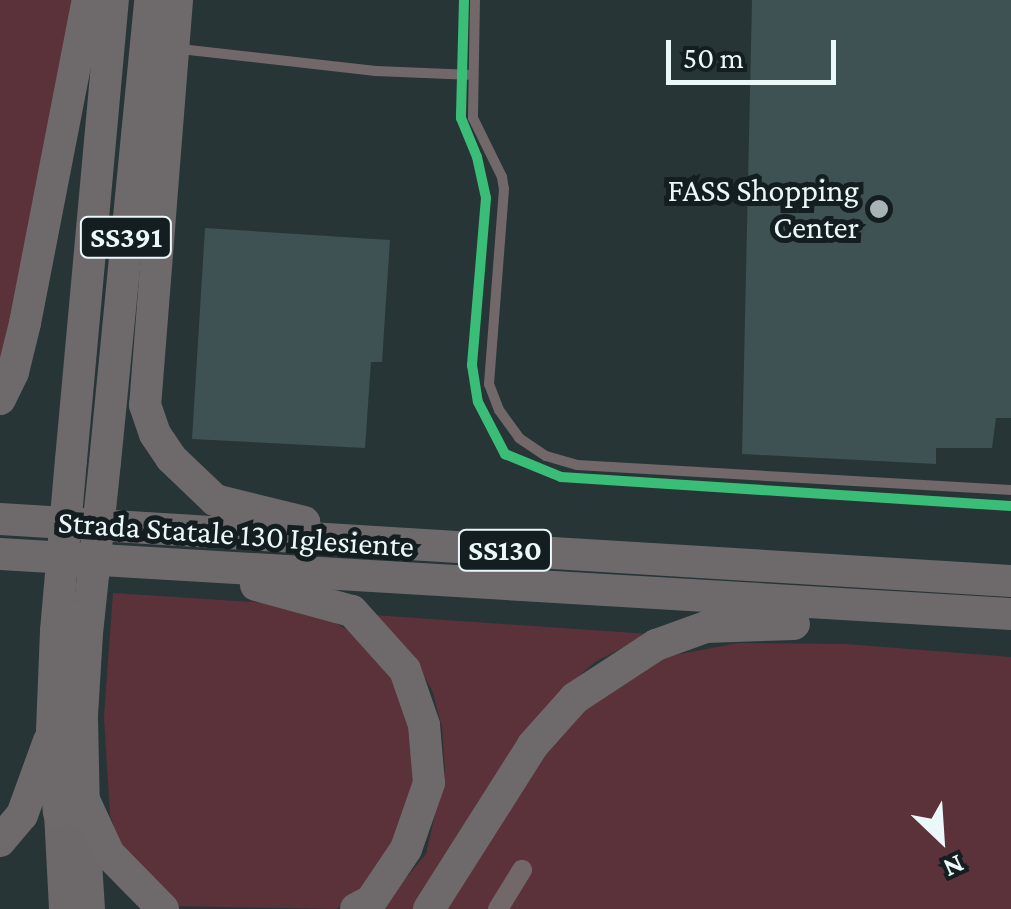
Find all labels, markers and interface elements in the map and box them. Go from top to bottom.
scale bar [671,20,841,82]
text: 50 m [683,41,744,74]
place label: FASS Shopping Center [667,172,859,247]
marker: FASS Shopping Center [868,198,890,220]
road number: SS391 [78,212,174,262]
street label: Strada Statale 130 Iglesiente [57,502,415,566]
road number: SS130 [458,525,552,575]
north arrow [891,789,991,889]
text: N [939,849,969,885]

